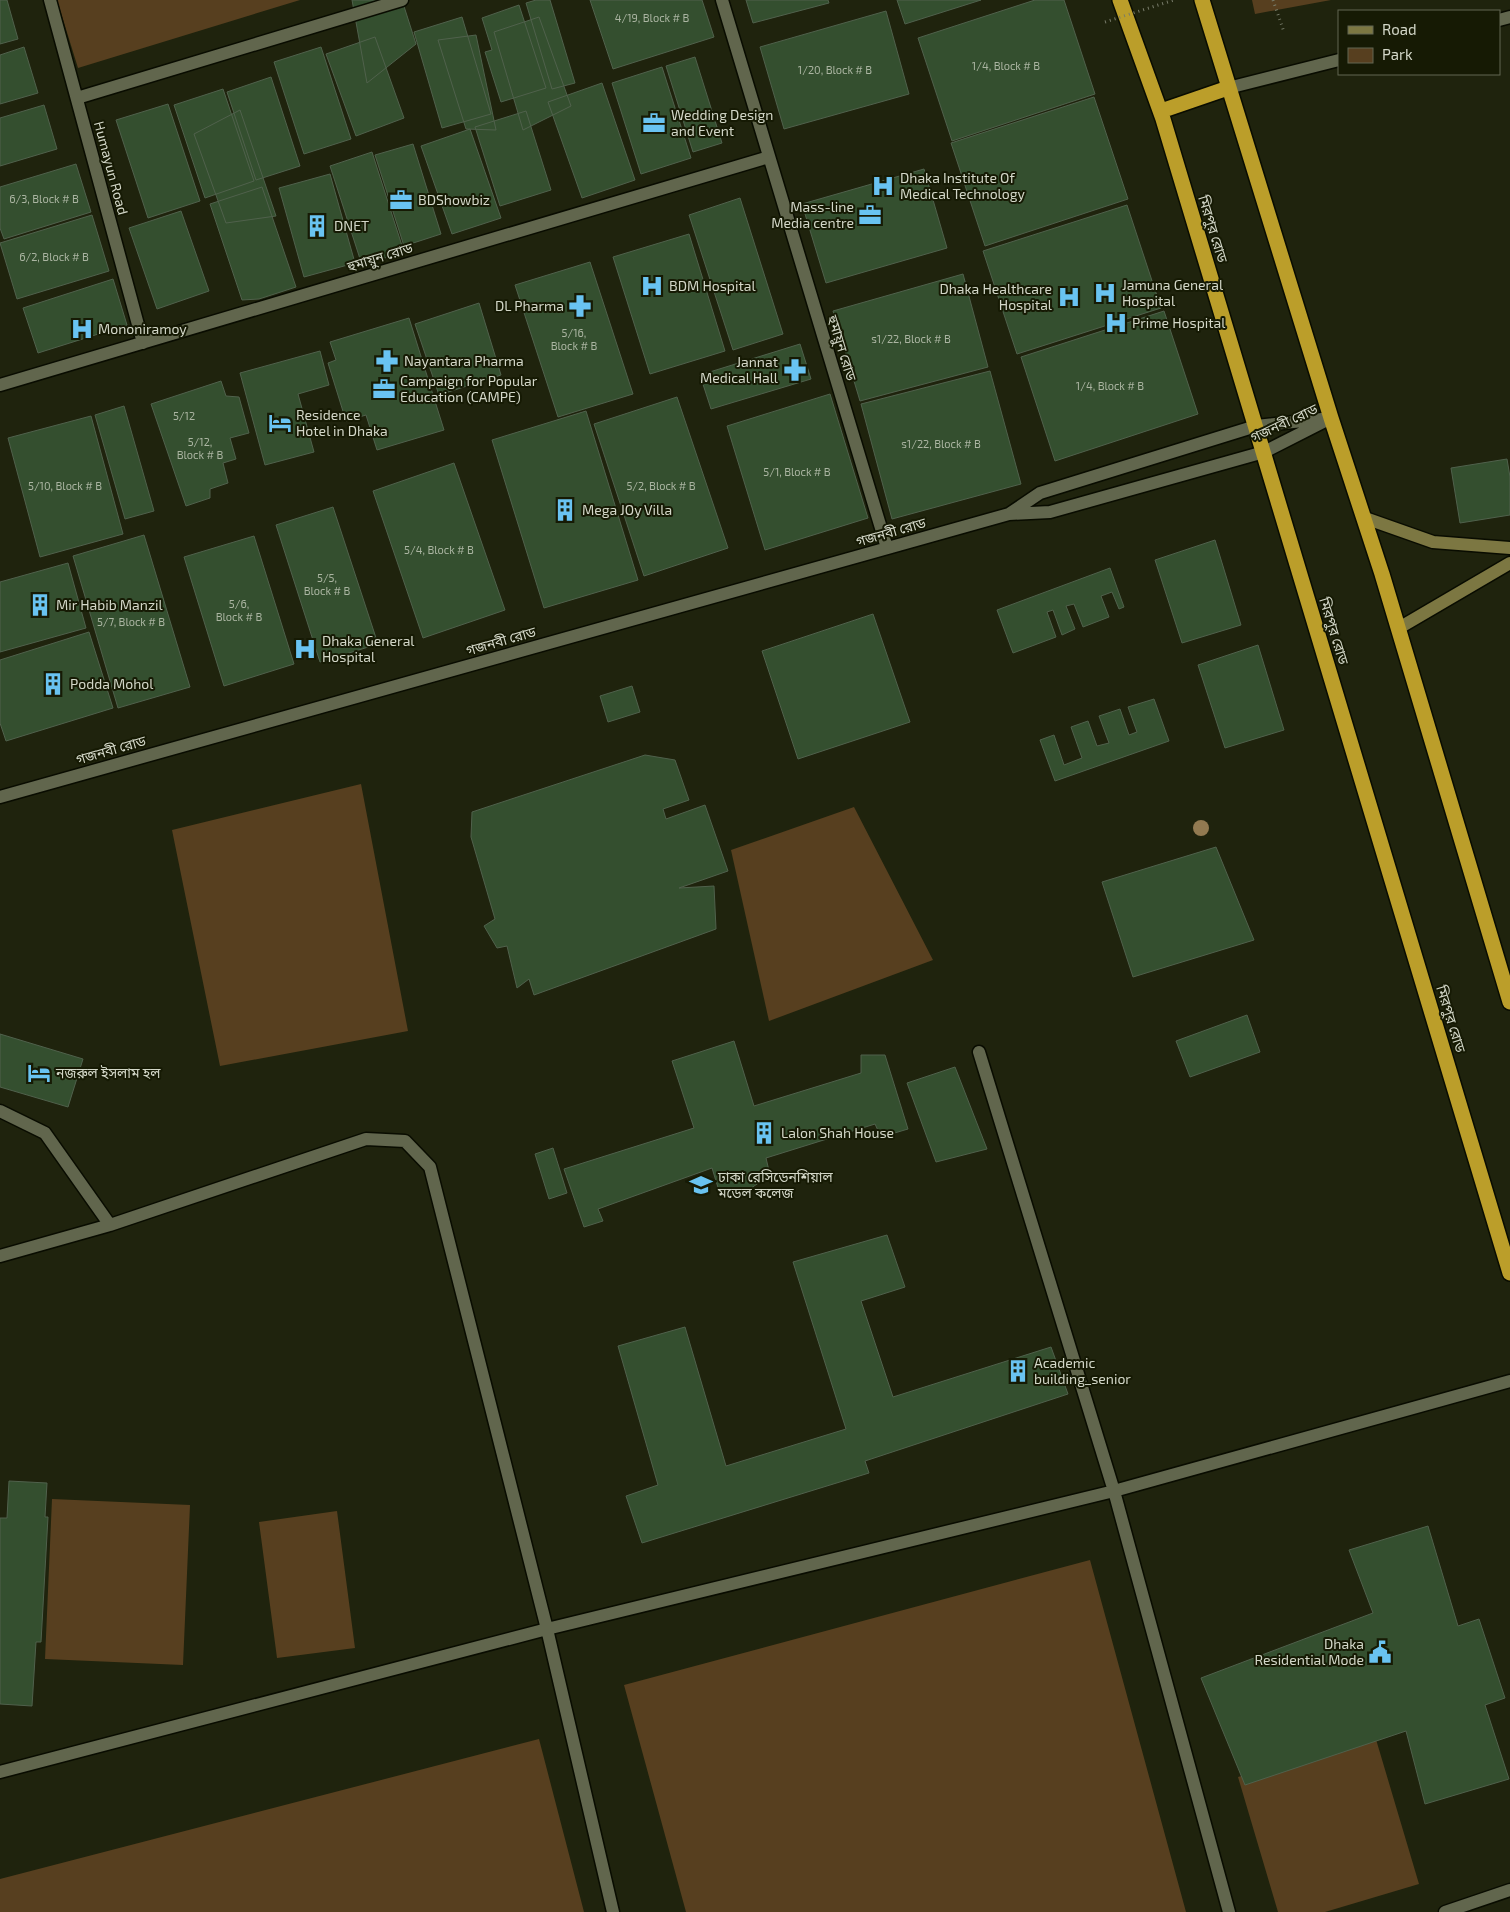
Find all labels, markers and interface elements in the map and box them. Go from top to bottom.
legend [1338,10,1500,75]
house number: 4/19, Block # B [615,11,689,24]
text: Road [1382,20,1417,38]
text: Park [1382,45,1413,63]
house number: 1/4, Block # B [972,59,1040,72]
house number: 1/20, Block # B [798,63,872,76]
place label: Wedding Design and Event [671,106,773,139]
office icon: Wedding Design and Event [641,110,667,136]
street label: Humayun Road [91,119,132,217]
place label: Dhaka Institute Of Medical Technology [900,169,1026,202]
hospital icon: Dhaka Institute Of Medical Technology [870,173,896,199]
office icon: BDShowbiz [388,187,414,213]
place label: BDShowbiz [418,191,490,208]
house number: 6/3, Block # B [9,192,79,205]
street label: মিরপুর রোড [1194,192,1232,266]
place label: Mass-line Media centre [771,198,854,231]
office icon: Mass-line Media centre [857,202,883,228]
building icon: DNET [304,213,330,239]
place label: DNET [334,217,369,234]
street label: হুমায়ুন রোড [344,238,416,277]
house number: 6/2, Block # B [19,250,89,263]
hospital icon: BDM Hospital [639,273,665,299]
place label: Jamuna General Hospital [1122,276,1224,309]
place label: BDM Hospital [669,277,756,294]
place label: Dhaka Healthcare Hospital [939,280,1053,313]
hospital icon: Jamuna General Hospital [1092,280,1118,306]
hospital icon: Dhaka Healthcare Hospital [1056,284,1082,310]
pharmacy icon: DL Pharma [567,293,593,319]
place label: DL Pharma [495,297,564,314]
hospital icon: Prime Hospital [1103,310,1129,336]
street label: হুমায়ুন রোড [822,312,861,384]
place label: Prime Hospital [1132,314,1226,331]
hospital icon: Mononiramoy [69,316,95,342]
place label: Mononiramoy [98,320,187,337]
house number: 5/16, Block # B [551,326,597,352]
house number: s1/22, Block # B [871,332,951,345]
pharmacy icon: Nayantara Pharma [374,348,400,374]
place label: Nayantara Pharma [404,352,524,369]
place label: Jannat Medical Hall [700,353,779,386]
pharmacy icon: Jannat Medical Hall [782,357,808,383]
place label: Campaign for Popular Education (CAMPE) [400,372,538,405]
office icon: Campaign for Popular Education (CAMPE) [371,376,397,402]
house number: 1/4, Block # B [1076,379,1144,392]
street label: গজনবী রোড [1248,399,1321,445]
place label: Residence Hotel in Dhaka [296,406,388,439]
house number: 5/12 [173,409,195,422]
hotel icon: Residence Hotel in Dhaka [267,410,293,436]
house number: 5/12, Block # B [177,435,223,461]
house number: s1/22, Block # B [901,437,981,450]
house number: 5/1, Block # B [763,465,831,478]
house number: 5/10, Block # B [28,479,102,492]
house number: 5/2, Block # B [626,479,696,492]
building icon: Mega JOy Villa [552,497,578,523]
place label: Mega JOy Villa [582,501,672,518]
street label: গজনবী রোড [854,513,929,550]
house number: 5/4, Block # B [404,543,474,556]
house number: 5/5, Block # B [304,571,350,597]
building icon: Mir Habib Manzil [27,592,53,618]
street label: মিরপুর রোড [1315,594,1353,668]
place label: Mir Habib Manzil [56,596,163,613]
house number: 5/6, Block # B [216,597,262,623]
house number: 5/7, Block # B [97,615,165,628]
street label: গজনবী রোড [464,622,539,659]
place label: Dhaka General Hospital [322,632,415,665]
hospital icon: Dhaka General Hospital [292,636,318,662]
building icon: Podda Mohol [40,671,66,697]
place label: Podda Mohol [70,675,154,692]
street label: গজনবী রোড [74,731,149,768]
street label: মিরপুর রোড [1432,982,1470,1056]
hotel icon: নজরুল ইসলাম হল [26,1060,52,1086]
place label: নজরুল ইসলাম হল [55,1064,161,1081]
building icon: Lalon Shah House [751,1120,777,1146]
place label: Lalon Shah House [781,1124,894,1141]
place label: ঢাকা রেসিডেনশিয়াল মডেল কলেজ [717,1168,834,1201]
school or university icon: ঢাকা রেসিডেনশিয়াল মডেল কলেজ [688,1172,714,1198]
place label: Academic building_senior [1034,1354,1131,1387]
building icon: Academic building_senior [1005,1358,1031,1384]
place label: Dhaka Residential Mode [1254,1635,1364,1668]
public building icon: Dhaka Residential Mode [1367,1639,1393,1665]

